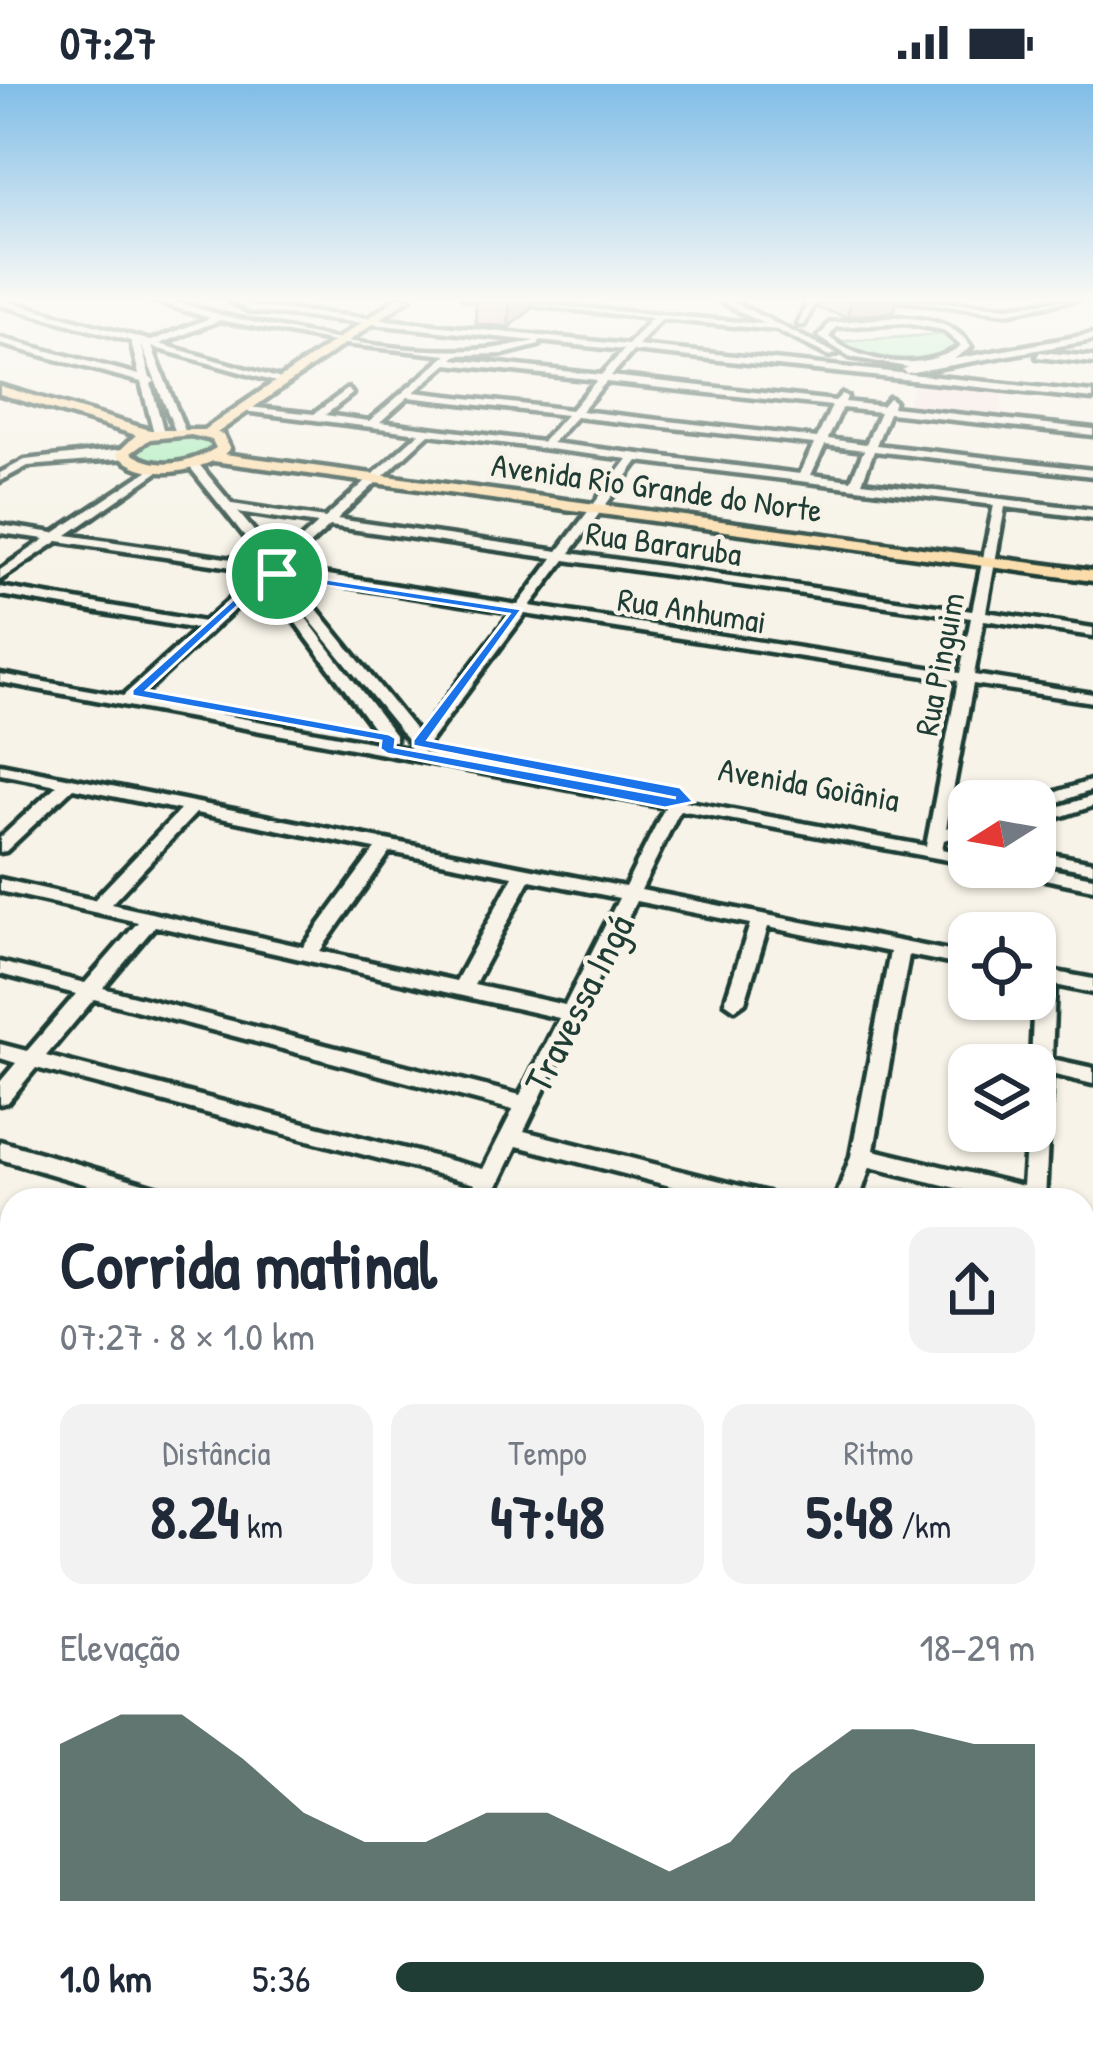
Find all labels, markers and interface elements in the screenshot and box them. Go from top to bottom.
text: 07:27 [60,12,156,73]
street label: Avenida Rio Grande do Norte [489,442,825,532]
street label: Rua Bararuba [583,510,745,576]
pin [226,523,328,625]
icon: arrive [244,541,310,607]
street label: Rua Anhumai [615,577,769,643]
street label: Rua Pinguim [904,589,975,739]
street label: Avenida Goiânia [715,746,903,822]
north arrow [948,780,1056,888]
map controls [948,780,1056,1152]
street label: Travessa Ingá [510,905,646,1101]
button: locate [948,912,1056,1020]
button: layers [948,1044,1056,1152]
text: Corrida matinal [60,1219,437,1309]
button: share [909,1227,1035,1353]
text: 07:27 · 8 × 1.0 km [60,1309,315,1362]
text: Distância [162,1431,271,1475]
text: Tempo [508,1431,587,1475]
text: Ritmo [844,1431,913,1475]
text: 8.24 [150,1475,239,1557]
text: 47:48 [490,1475,605,1557]
text: 5:48 [806,1475,894,1557]
text: km [239,1504,283,1548]
text: /km [894,1504,951,1548]
text: Elevação [60,1620,180,1673]
text: 18–29 m [920,1620,1035,1673]
text: 1.0 km [60,1951,152,2004]
text: 5:36 [252,1951,311,2004]

